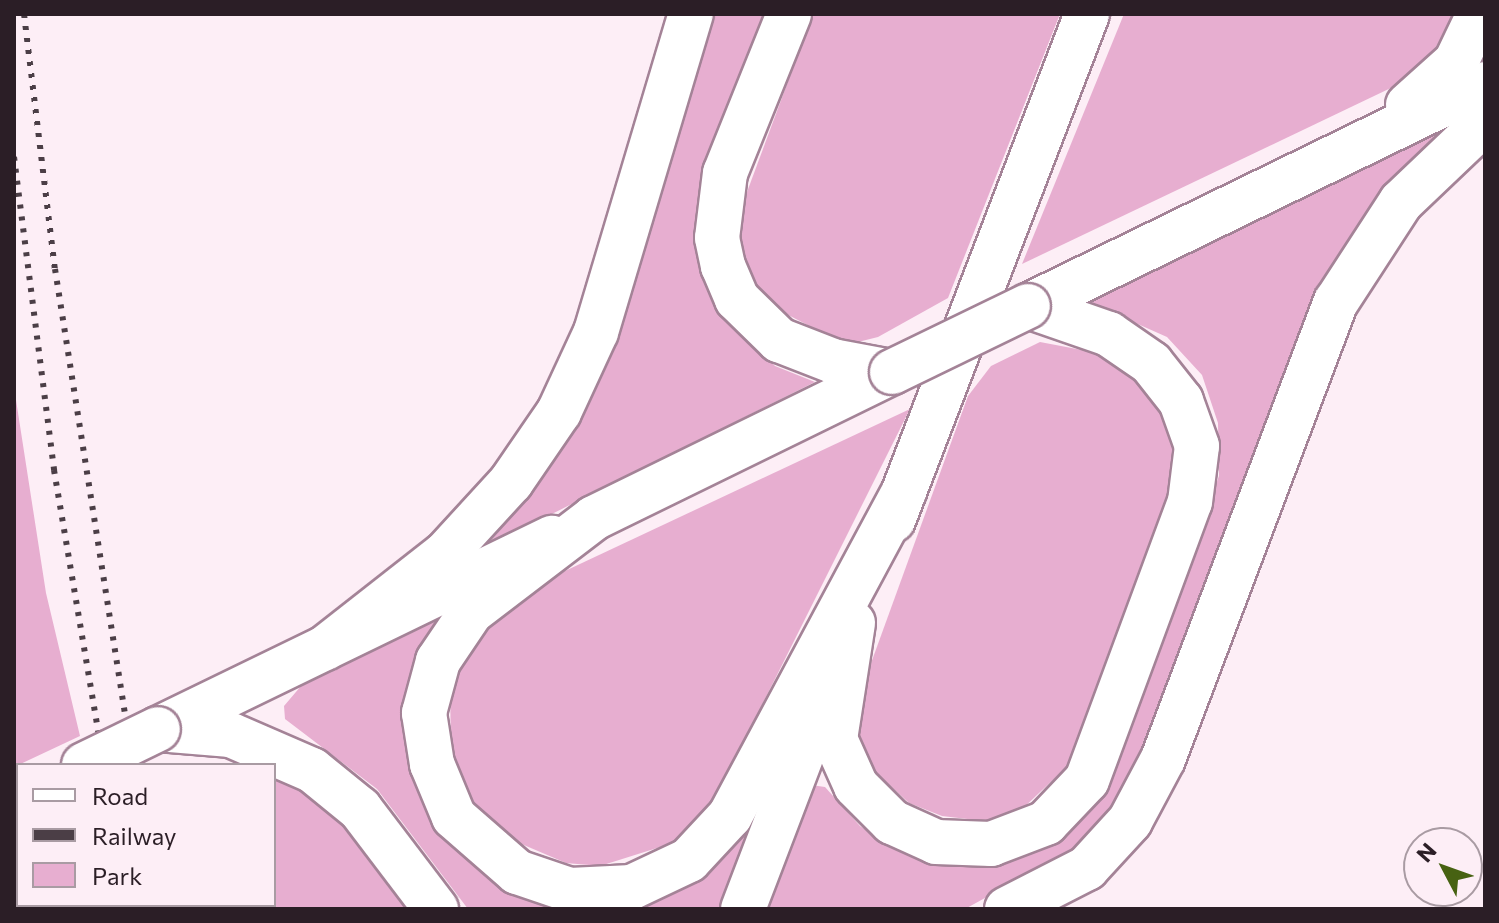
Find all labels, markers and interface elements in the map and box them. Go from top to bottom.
legend [16,763,276,907]
text: Road [92,781,148,810]
text: Railway [92,821,177,850]
north arrow [1403,827,1483,907]
text: N [1410,837,1442,867]
text: Park [92,861,142,890]

